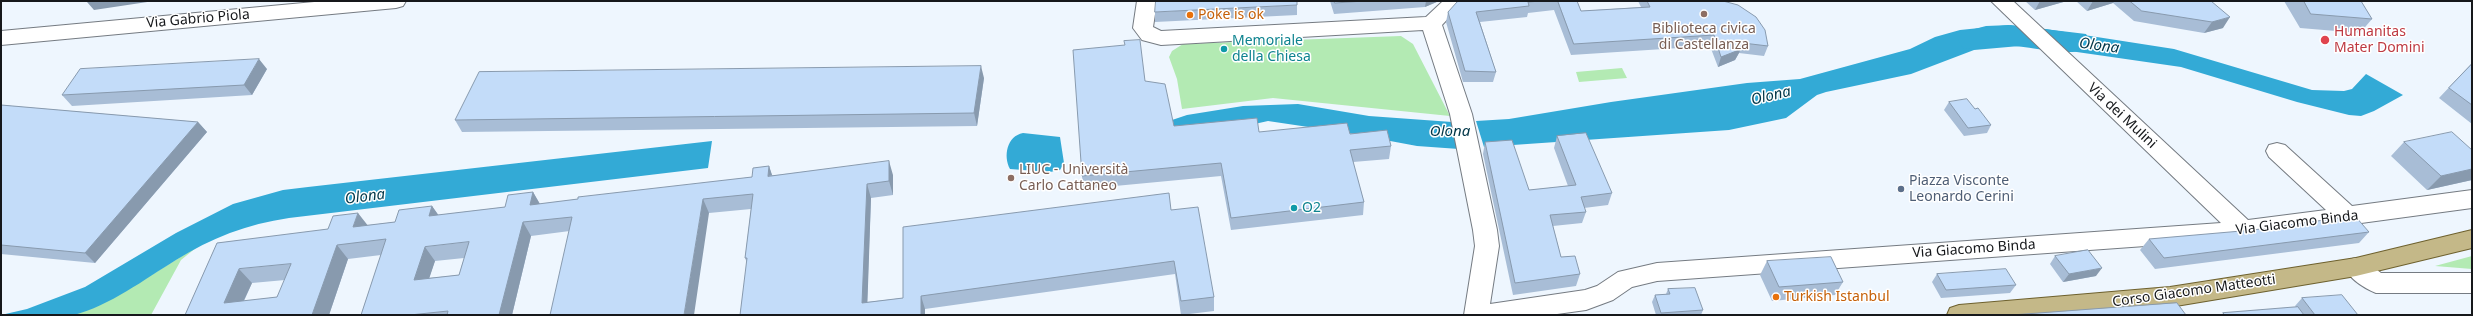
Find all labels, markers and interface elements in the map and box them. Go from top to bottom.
street label: Via Gabrio Piola [146,6,250,32]
place label: Poke is ok [1198,7,1264,23]
marker: Biblioteca civica di Castellanza [1699,9,1709,19]
marker: Poke is ok [1185,10,1195,20]
place label: Biblioteca civica di Castellanza [1652,21,1756,54]
place label: Humanitas Mater Domini [2334,24,2425,56]
place label: Memoriale della Chiesa [1232,33,1311,66]
water label: Olona [2078,34,2120,58]
marker: Humanitas Mater Domini [2319,34,2331,46]
marker: Memoriale della Chiesa [1219,44,1229,54]
street label: Via dei Mulini [2084,80,2160,152]
water label: Olona [1749,83,1793,109]
water label: Olona [1430,123,1470,141]
place label: LIUC - Università Carlo Cattaneo [1019,162,1128,194]
marker: LIUC - Università Carlo Cattaneo [1006,173,1016,183]
place label: Piazza Visconte Leonardo Cerini [1909,173,2014,206]
marker: Piazza Visconte Leonardo Cerini [1896,184,1906,194]
water label: Olona [344,186,386,208]
place label: O2 [1302,200,1321,216]
marker: O2 [1289,203,1299,213]
street label: Via Giacomo Binda [2235,207,2359,239]
street label: Via Giacomo Binda [1912,236,2036,262]
street label: Corso Giacomo Matteotti [2111,271,2277,311]
place label: Turkish Istanbul [1784,289,1889,305]
marker: Turkish Istanbul [1771,292,1781,302]

